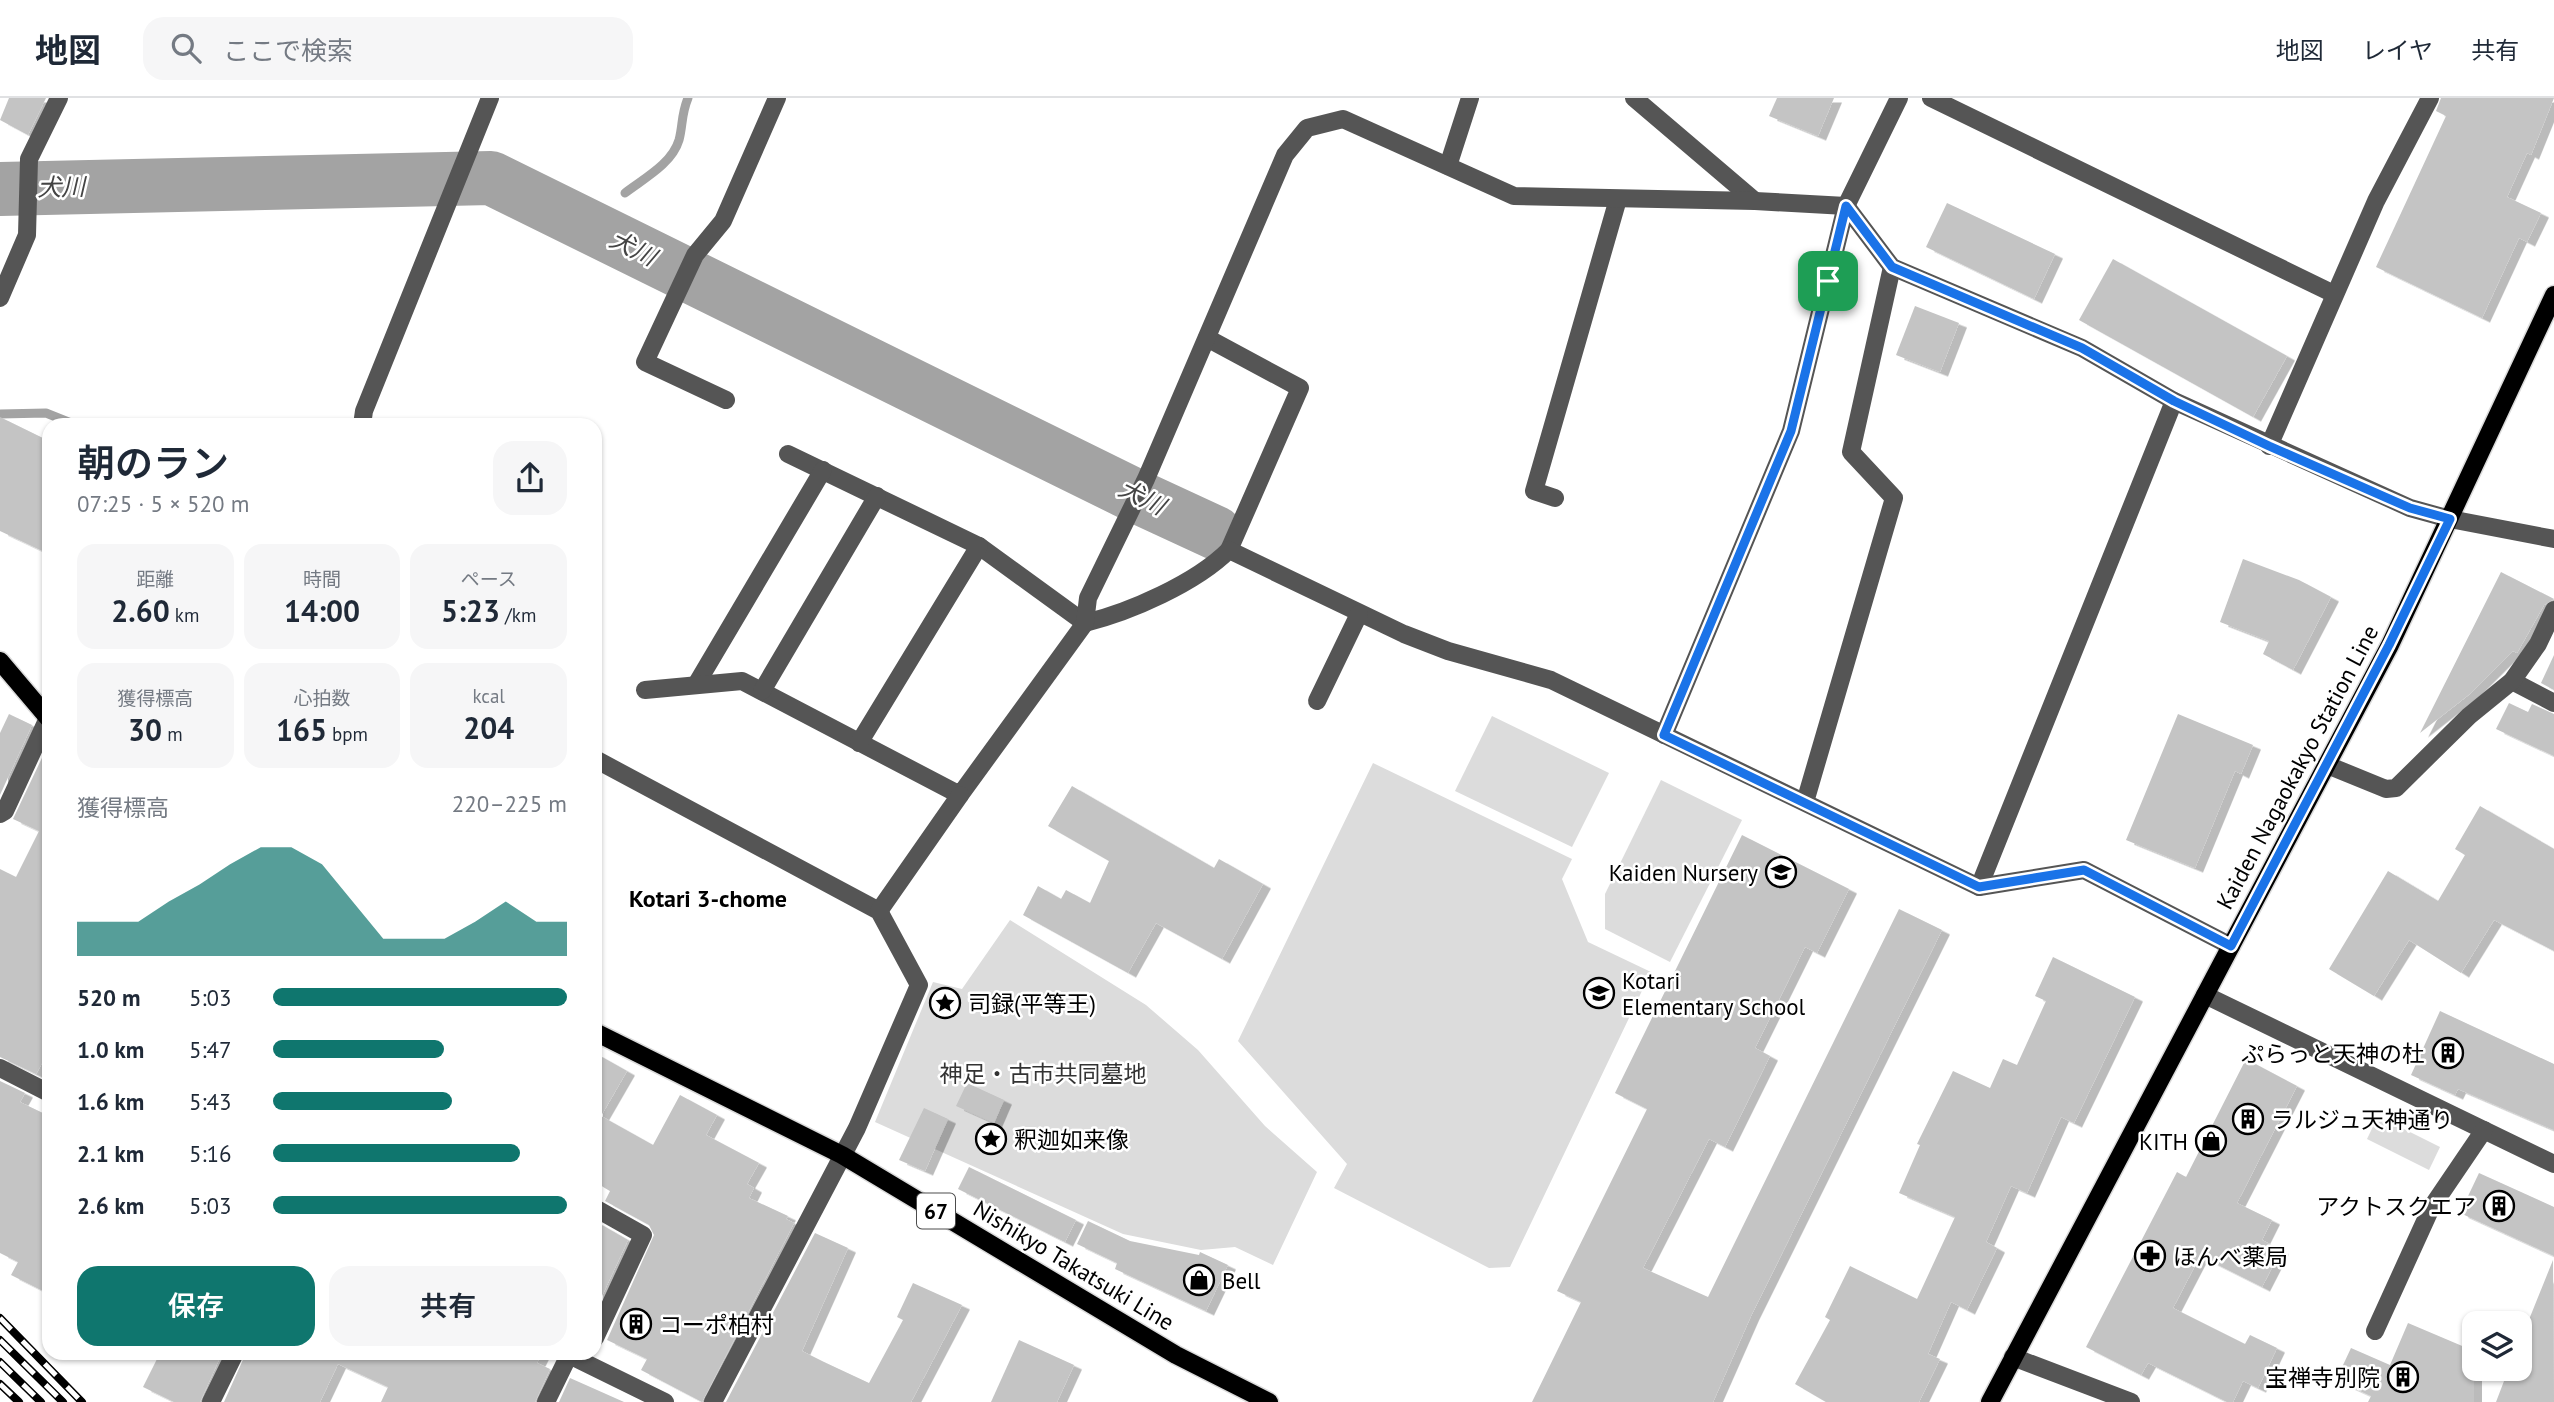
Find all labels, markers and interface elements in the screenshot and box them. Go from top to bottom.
search box [143,17,633,80]
text: 地図 [35,28,101,71]
icon: search [167,29,205,67]
text: ここで検索 [223,34,353,67]
text: 地図 [2276,35,2324,66]
text: レイヤ [2362,35,2433,66]
text: 共有 [2471,35,2519,66]
water label: 犬川 [37,171,88,203]
water label: 犬川 [605,224,664,274]
pin [1798,251,1858,311]
icon: arrive [1809,262,1847,300]
text: 朝のラン [77,438,229,487]
button: share [493,441,567,515]
water label: 犬川 [1114,473,1173,523]
text: 07:25 · 5 × 520 m [77,489,249,518]
text: 距離 [136,567,174,591]
text: 時間 [303,567,341,591]
text: ペース [461,567,517,591]
text: 2.60 [111,591,170,630]
text: 14:00 [284,591,360,630]
text: 5:23 [441,591,500,630]
text: km [170,603,199,627]
text: /km [500,603,536,627]
street label: Kaiden Nagaokakyo Station Line [2210,620,2384,914]
text: kcal [472,684,505,708]
text: 獲得標高 [117,686,193,710]
text: 心拍数 [293,686,351,710]
text: 204 [463,708,514,747]
text: 30 [128,710,162,749]
text: 165 [276,710,327,749]
text: m [162,722,183,746]
text: bpm [327,722,368,746]
text: 220–225 m [452,789,567,818]
text: 獲得標高 [77,793,169,822]
school or university icon: Kaiden Nursery [1764,855,1798,889]
place label: Kaiden Nursery [1609,858,1758,887]
district label: Kotari 3-chome [629,883,787,914]
place label: Kotari Elementary School [1622,966,1806,1021]
school or university icon: Kotari Elementary School [1582,976,1616,1010]
text: 520 m [77,983,140,1012]
text: 5:03 [189,983,232,1012]
place icon: 司録(平等王) [928,986,962,1020]
place label: 司録(平等王) [968,989,1096,1018]
text: 1.0 km [77,1035,144,1064]
text: 5:47 [189,1035,232,1064]
building icon: ぷらっと天神の杜 [2431,1036,2465,1070]
place label: ぷらっと天神の杜 [2241,1039,2425,1068]
park label: 神足・古市共同墓地 [940,1059,1147,1088]
text: 1.6 km [77,1087,144,1116]
text: 5:43 [189,1087,232,1116]
building icon: ラルジュ天神通り [2231,1102,2265,1136]
place label: ラルジュ天神通り [2271,1105,2453,1134]
place icon: 釈迦如来像 [974,1122,1008,1156]
shop icon: KITH [2194,1124,2228,1158]
place label: 釈迦如来像 [1014,1125,1129,1154]
place label: KITH [2139,1127,2188,1156]
text: 2.1 km [77,1139,144,1168]
text: 5:16 [189,1139,232,1168]
building icon: アクトスクエア [2482,1189,2516,1223]
text: 2.6 km [77,1191,144,1220]
text: 5:03 [189,1191,232,1220]
place label: アクトスクエア [2316,1192,2476,1221]
road number: 67 [917,1194,955,1228]
street label: Nishikyo Takatsuki Line [968,1194,1180,1336]
pharmacy icon: ほんべ薬局 [2133,1239,2167,1273]
place label: ほんべ薬局 [2173,1242,2288,1271]
shop icon: Bell [1182,1263,1216,1297]
button: 保存 [77,1266,315,1346]
button: 共有 [329,1266,567,1346]
place label: Bell [1222,1266,1261,1295]
building icon: コーポ柏村 [619,1307,653,1341]
place label: コーポ柏村 [659,1310,774,1339]
map controls [2462,1311,2532,1381]
button: layers [2462,1311,2532,1381]
building icon: 宝禅寺別院 [2386,1360,2420,1394]
place label: 宝禅寺別院 [2265,1363,2380,1392]

